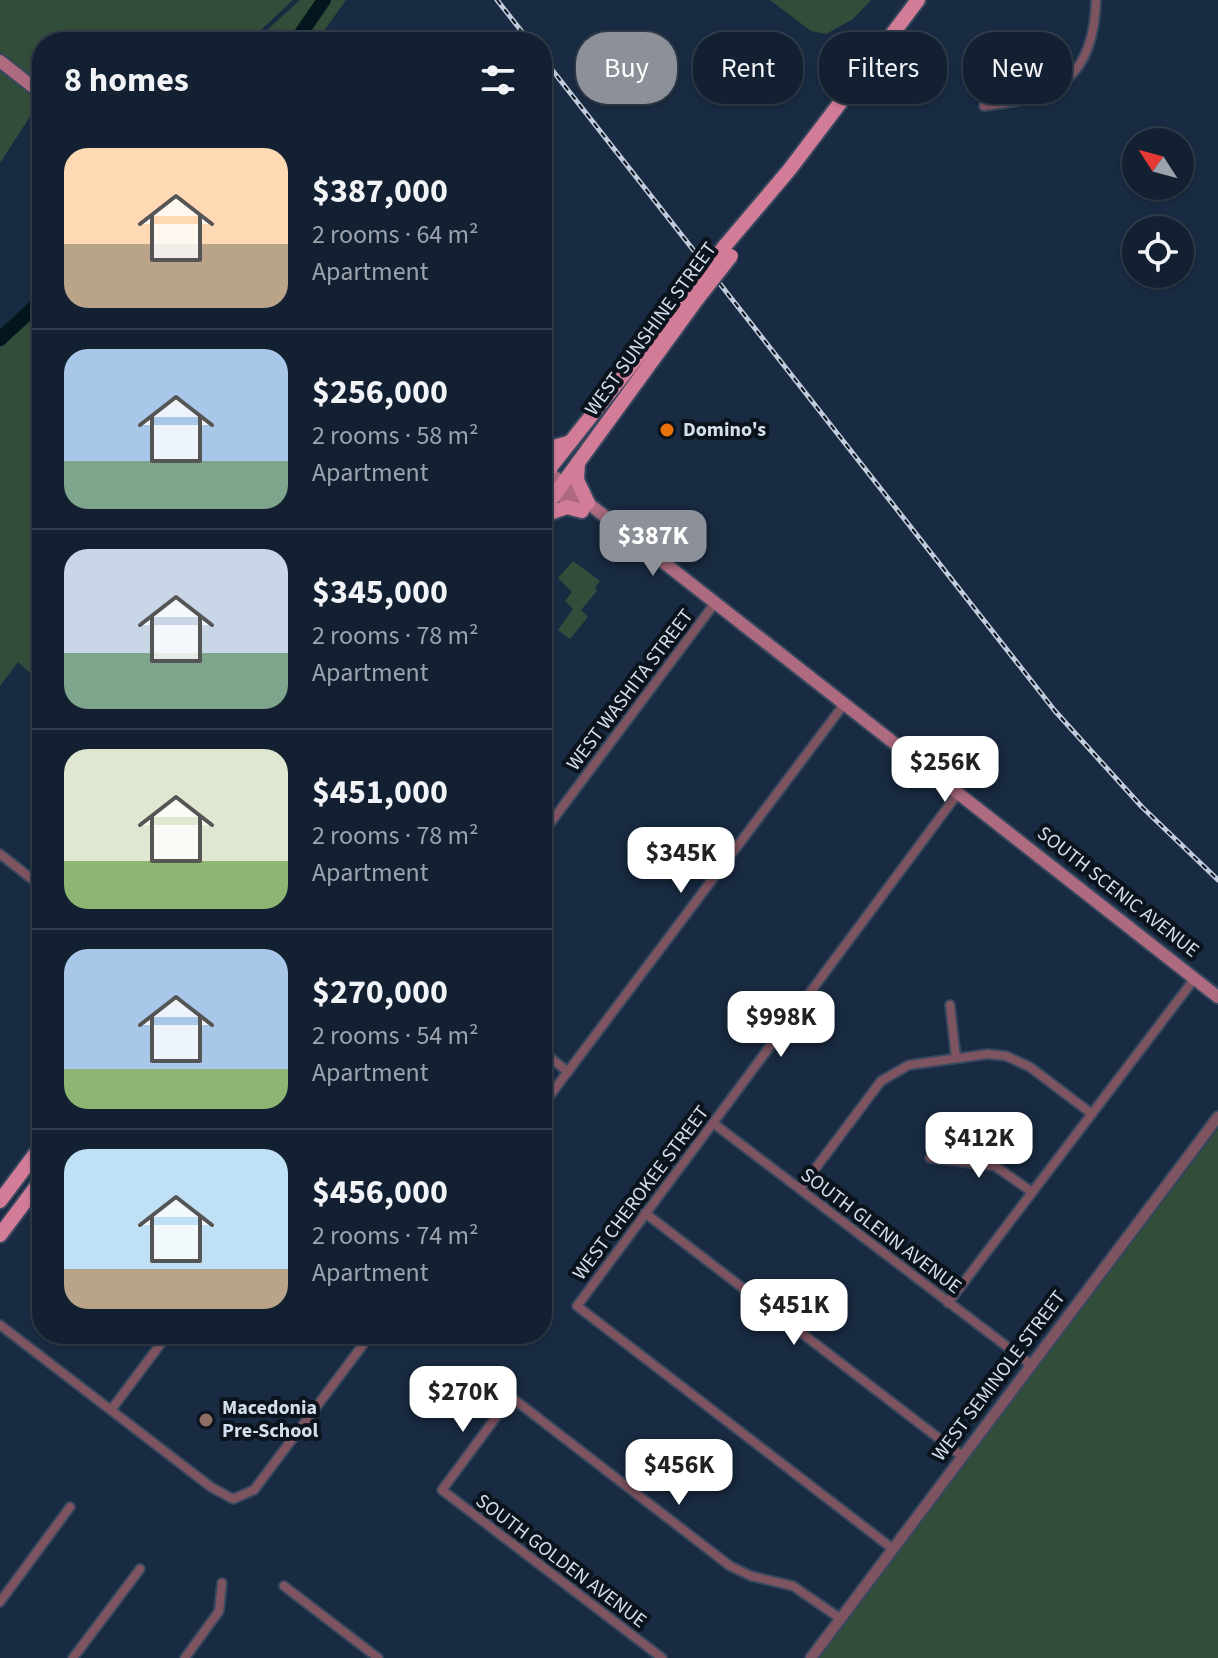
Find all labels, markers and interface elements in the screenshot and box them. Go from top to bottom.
chip: Buy [576,32,677,104]
chip: Rent [693,32,803,104]
chip: Filters [819,32,947,104]
chip: New [963,32,1072,104]
text: 8 homes [64,56,189,105]
icon: filters [476,58,520,102]
north arrow [1122,128,1194,200]
map controls [1122,128,1194,288]
text: $387,000 [312,167,448,216]
icon: home [128,180,224,276]
text: 2 rooms · 64 m² [312,216,479,253]
button: locate [1122,216,1194,288]
street label: WEST SUNSHINE STREET [578,236,724,422]
text: Apartment [312,253,429,290]
text: $256,000 [312,368,448,417]
icon: home [128,381,224,477]
place label: Domino's [683,416,766,444]
text: 2 rooms · 58 m² [312,417,479,454]
marker: Domino's [658,421,676,439]
text: Apartment [312,454,429,491]
pin: $387K [597,510,709,578]
text: $387K [618,517,688,554]
text: $345,000 [312,568,448,617]
icon: home [128,581,224,677]
street label: WEST WASHITA STREET [560,603,700,777]
text: 2 rooms · 78 m² [312,617,479,654]
text: Apartment [312,654,429,691]
pin: $256K [889,736,1001,804]
text: $256K [910,743,980,780]
text: $451,000 [312,768,448,817]
icon: home [128,781,224,877]
text: 2 rooms · 78 m² [312,817,479,854]
street label: SOUTH SCENIC AVENUE [1031,820,1205,964]
pin: $345K [625,827,737,895]
text: $345K [646,834,716,871]
text: Apartment [312,854,429,891]
text: $270,000 [312,968,448,1017]
icon: home [128,981,224,1077]
pin: $998K [725,991,837,1059]
text: $998K [746,998,816,1035]
text: 2 rooms · 54 m² [312,1017,479,1054]
text: Apartment [312,1054,429,1091]
street label: WEST CHEROKEE STREET [566,1100,716,1286]
pin: $412K [923,1112,1035,1180]
text: $412K [944,1119,1014,1156]
street label: SOUTH GLENN AVENUE [795,1161,967,1301]
text: $456,000 [312,1168,448,1217]
icon: home [128,1181,224,1277]
text: 2 rooms · 74 m² [312,1217,479,1254]
text: Apartment [312,1254,429,1291]
pin: $451K [738,1279,850,1347]
street label: WEST SEMINOLE STREET [926,1285,1073,1467]
text: $451K [759,1286,829,1323]
pin: $270K [407,1366,519,1434]
text: $270K [428,1373,498,1410]
place label: Macedonia Pre-School [222,1394,318,1445]
marker: Macedonia Pre-School [197,1411,215,1429]
pin: $456K [623,1439,735,1507]
text: $456K [644,1446,714,1483]
street label: SOUTH GOLDEN AVENUE [470,1487,652,1635]

